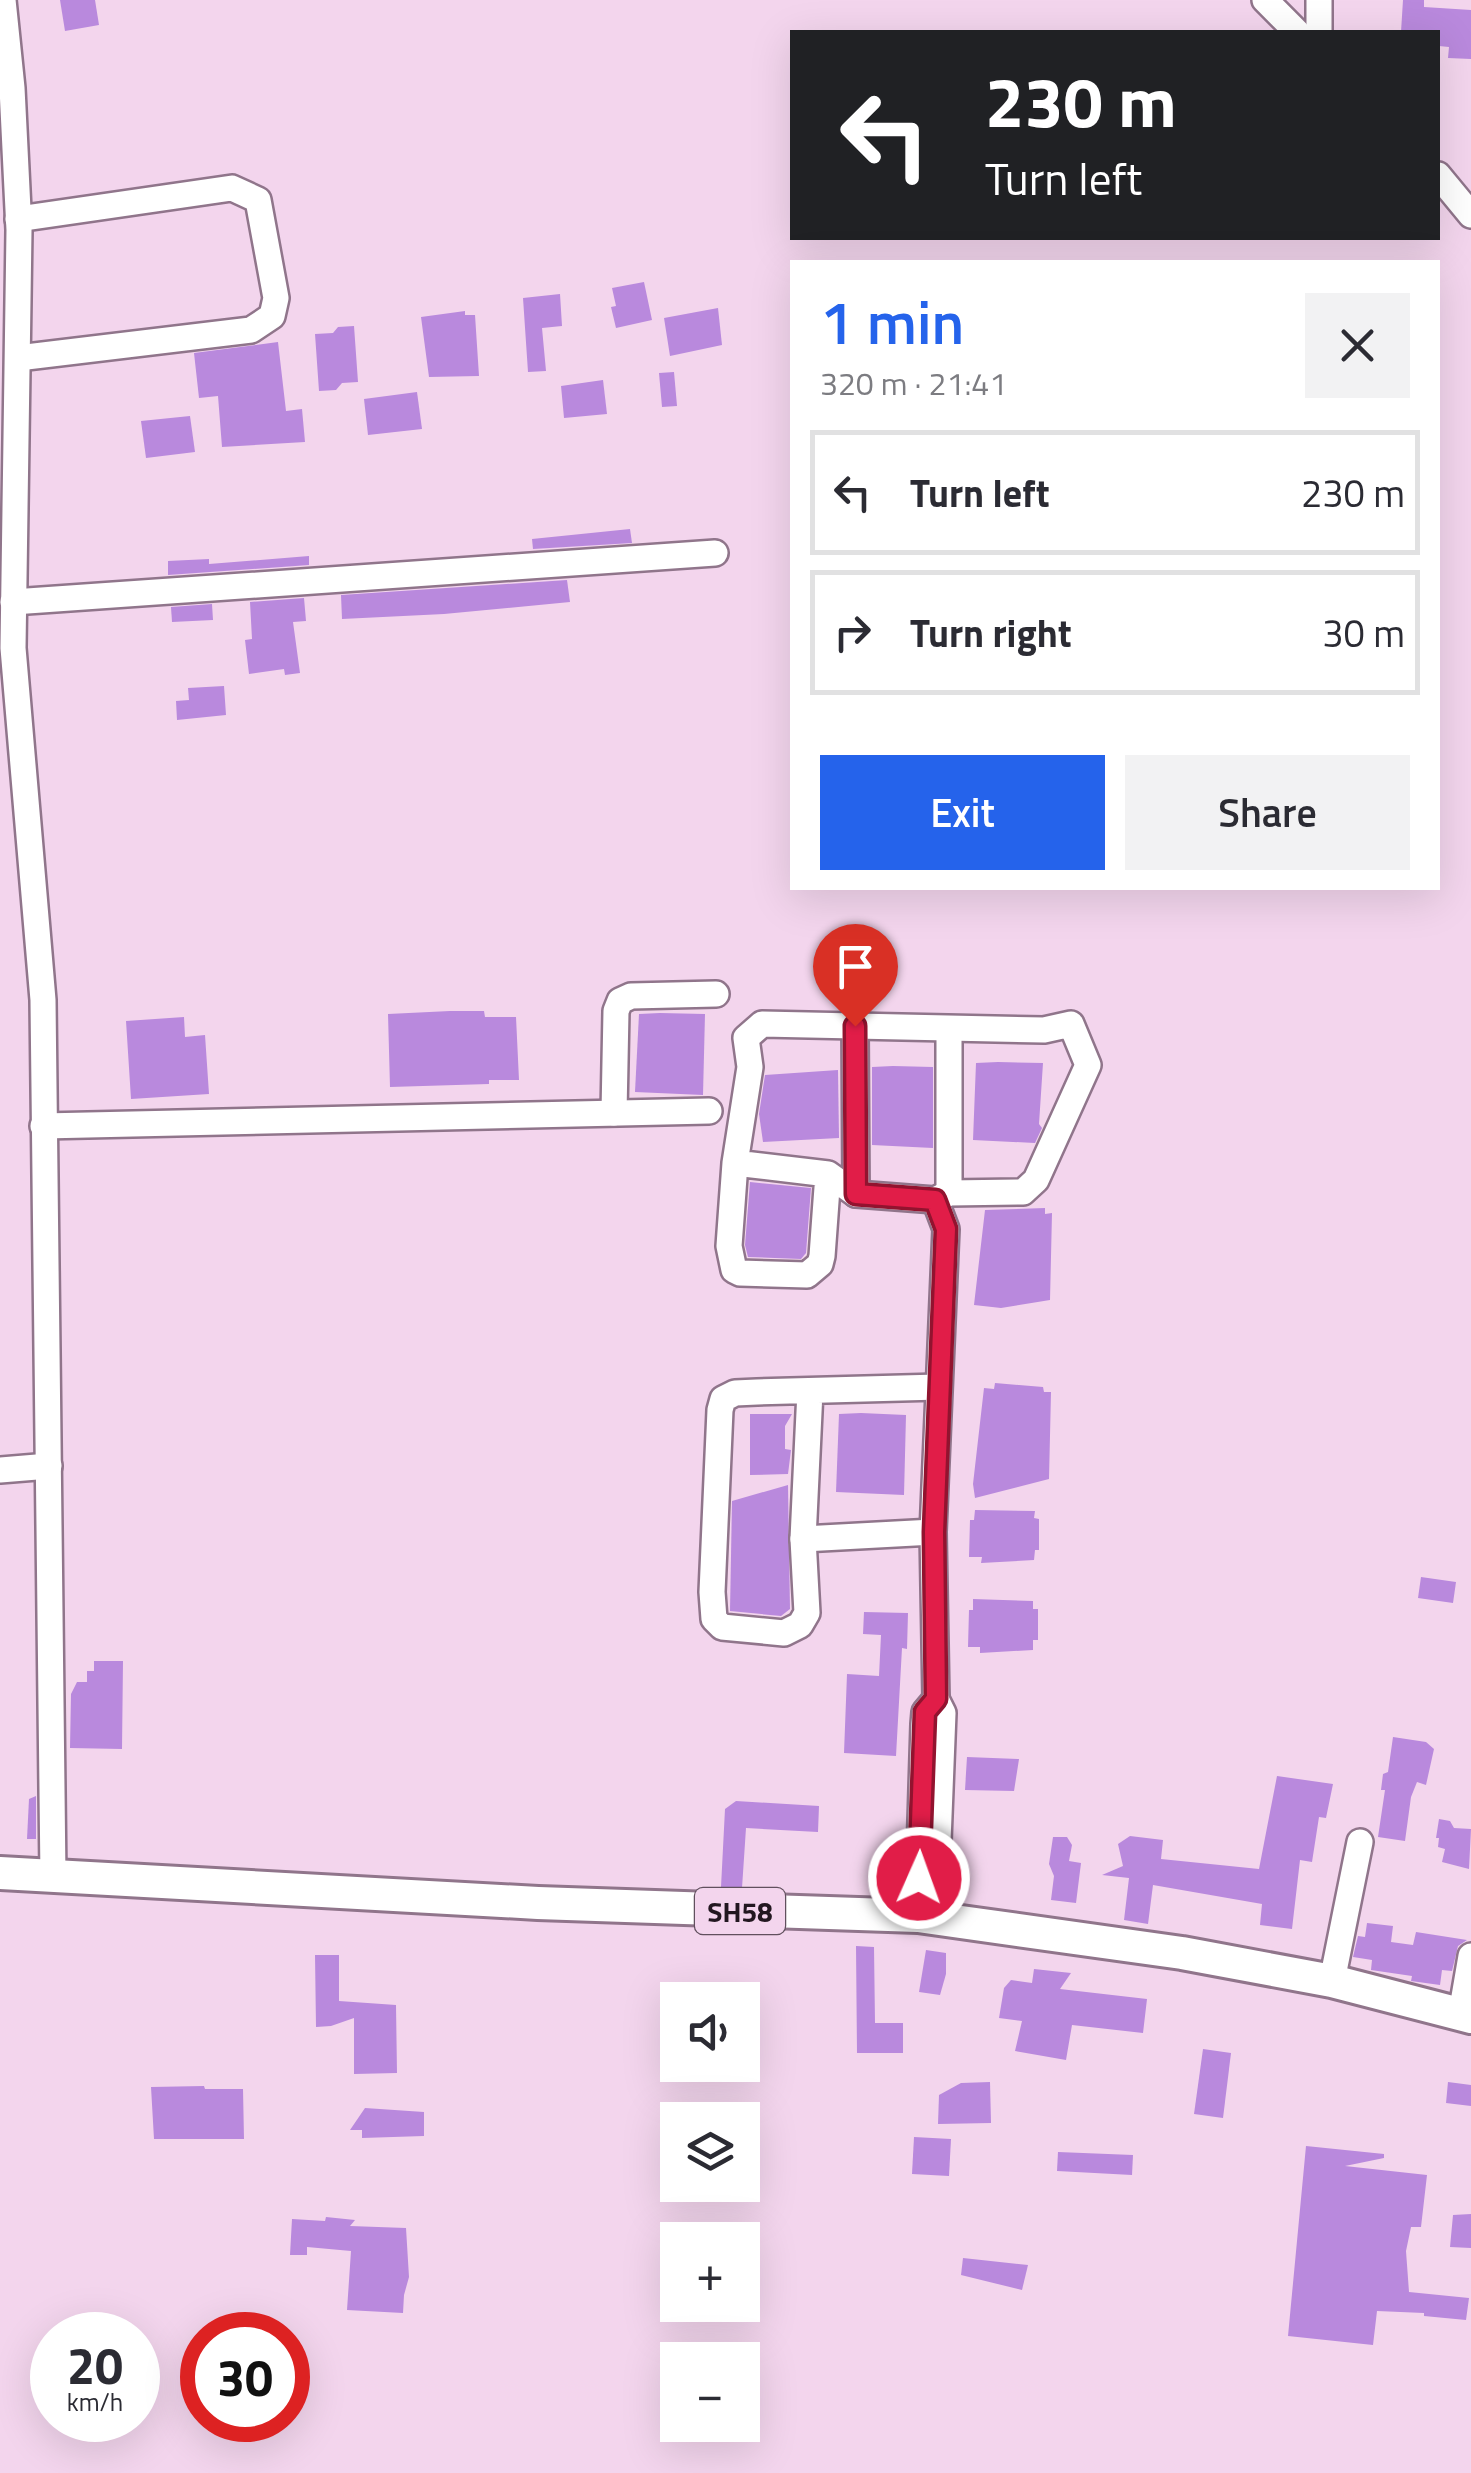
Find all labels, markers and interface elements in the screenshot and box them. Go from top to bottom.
text: 230 m [985,48,1177,154]
icon: left [820,70,950,200]
text: Turn left [985,144,1142,212]
text: 1 min [820,276,964,367]
button: close [1305,293,1410,398]
text: 320 m · 21:41 [820,359,1007,407]
text: Turn left [910,464,1050,522]
text: 230 m [1301,464,1405,522]
icon: left [825,465,880,520]
text: Turn right [910,604,1072,662]
text: 30 m [1322,604,1405,662]
icon: right [825,605,880,660]
button: Exit [820,755,1105,870]
button: Share [1125,755,1410,870]
pin [813,924,898,1027]
icon: arrive [828,939,883,994]
position arrow [867,1826,971,1930]
road number: SH58 [695,1888,785,1934]
map controls [660,1982,760,2442]
button: sound [660,1982,760,2082]
button: layers [660,2102,760,2202]
button: + [660,2222,760,2322]
speed limit sign: 30 [180,2312,310,2442]
text: 20 [67,2327,123,2403]
button: − [660,2342,760,2442]
text: km/h [67,2383,123,2421]

